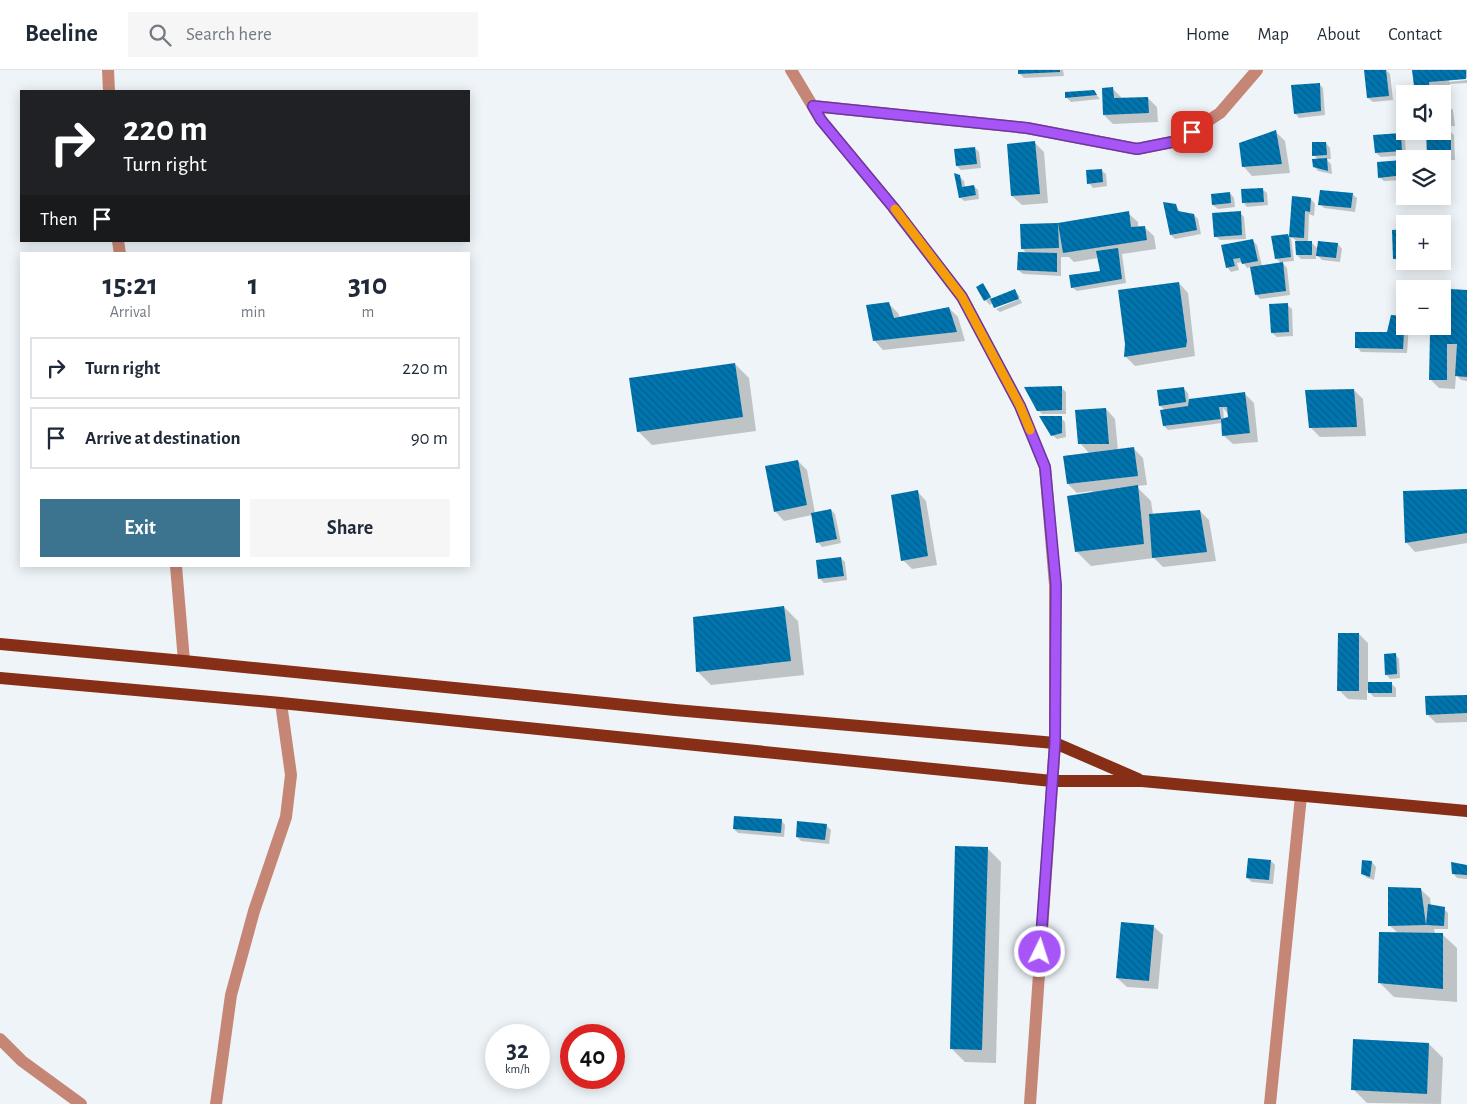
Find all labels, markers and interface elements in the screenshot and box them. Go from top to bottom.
search box [128,12,478,57]
icon: search [146,21,174,49]
text: Beeline [25,22,98,46]
text: Search here [186,25,272,44]
text: Home [1186,26,1229,44]
text: Map [1257,26,1289,44]
text: About [1317,26,1360,44]
text: Contact [1388,26,1442,44]
map controls [1396,85,1451,335]
button: sound [1396,85,1451,140]
icon: right [40,110,105,175]
pin [1171,111,1213,153]
text: 220 m [123,112,208,147]
icon: arrive [1178,118,1206,146]
button: layers [1396,150,1451,205]
text: Turn right [123,153,207,175]
icon: arrive [88,205,116,233]
text: Then [40,210,78,229]
button: + [1396,215,1451,270]
text: 15:21 [103,270,158,300]
text: 1 [248,270,259,300]
text: 310 [348,270,387,300]
button: − [1396,280,1451,335]
text: Arrival [110,304,151,320]
text: min [241,304,266,320]
text: m [361,304,374,320]
icon: right [42,354,70,382]
text: Turn right [85,359,160,378]
text: 220 m [402,359,448,378]
icon: arrive [42,424,70,452]
text: Arrive at destination [85,429,241,448]
text: 90 m [411,429,448,448]
button: Exit [40,499,240,557]
button: Share [250,499,450,557]
position arrow [1013,925,1065,977]
speed limit sign: 40 [560,1024,625,1089]
text: 32 [506,1038,529,1063]
text: km/h [505,1063,530,1075]

